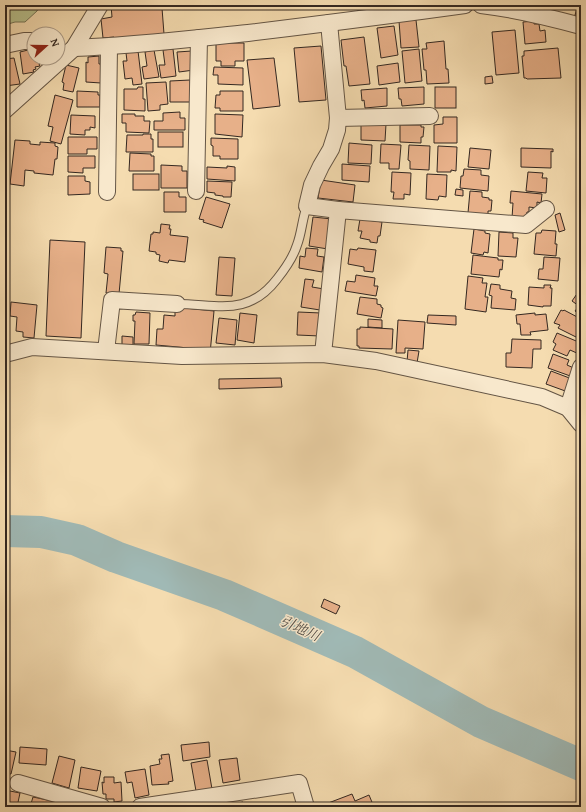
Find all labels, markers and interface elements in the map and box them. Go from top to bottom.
north arrow [26,26,66,66]
text: N [47,36,64,49]
water label: 引地川 [277,610,325,646]

